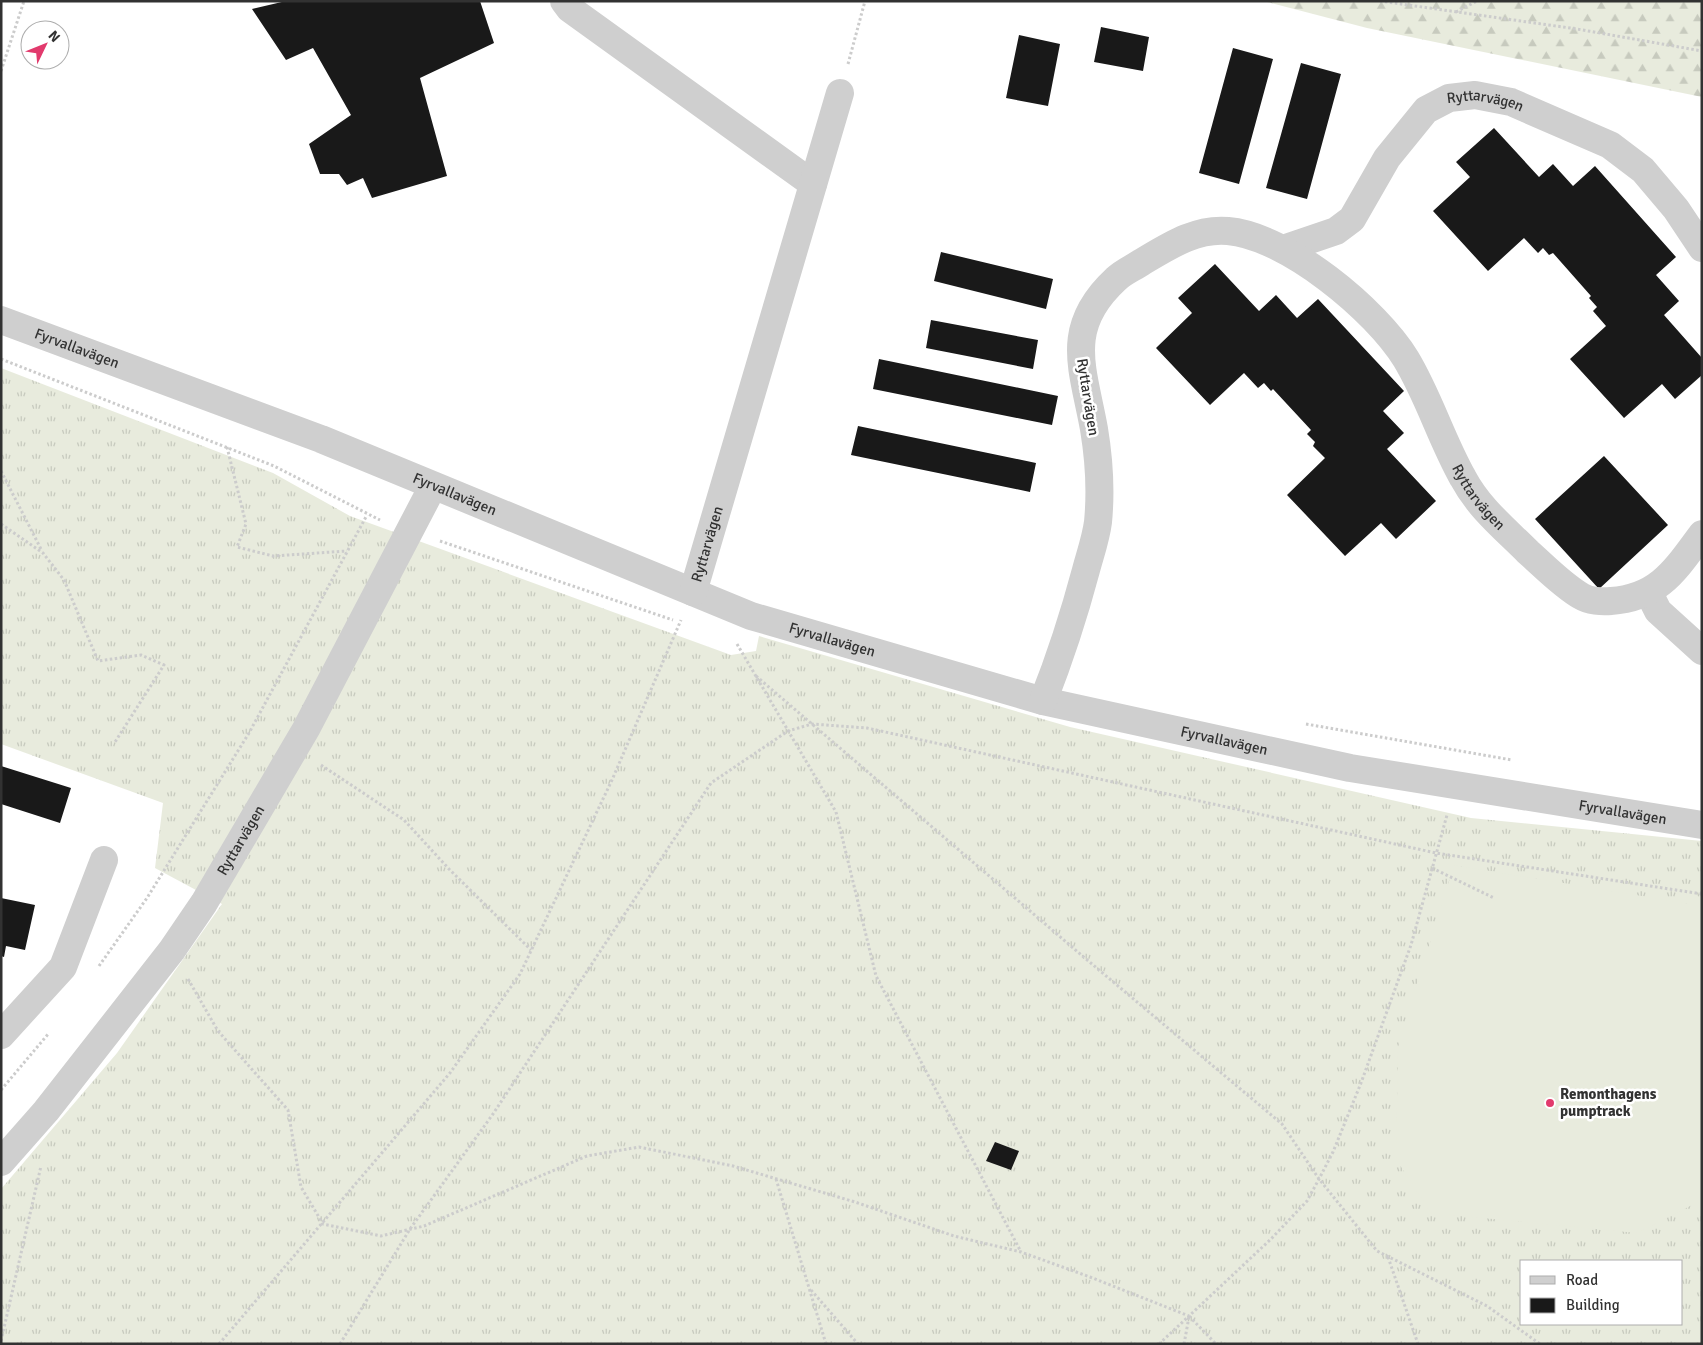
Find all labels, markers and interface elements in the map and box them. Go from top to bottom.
north arrow [20,20,70,70]
text: N [45,27,64,46]
street label: Ryttarvägen [1446,86,1527,116]
street label: Fyrvallavägen [32,324,122,372]
street label: Ryttarvägen [1073,357,1103,437]
street label: Ryttarvägen [1448,461,1509,534]
street label: Fyrvallavägen [410,469,499,519]
street label: Ryttarvägen [687,504,727,584]
street label: Fyrvallavägen [787,619,877,661]
street label: Fyrvallavägen [1179,722,1270,759]
street label: Fyrvallavägen [1577,796,1668,828]
street label: Ryttarvägen [213,802,268,879]
place label: Remonthagens pumptrack [1560,1085,1657,1120]
marker: Remonthagens pumptrack [1544,1097,1556,1109]
legend [1520,1260,1683,1325]
text: Road [1566,1271,1598,1289]
text: Building [1566,1296,1620,1314]

